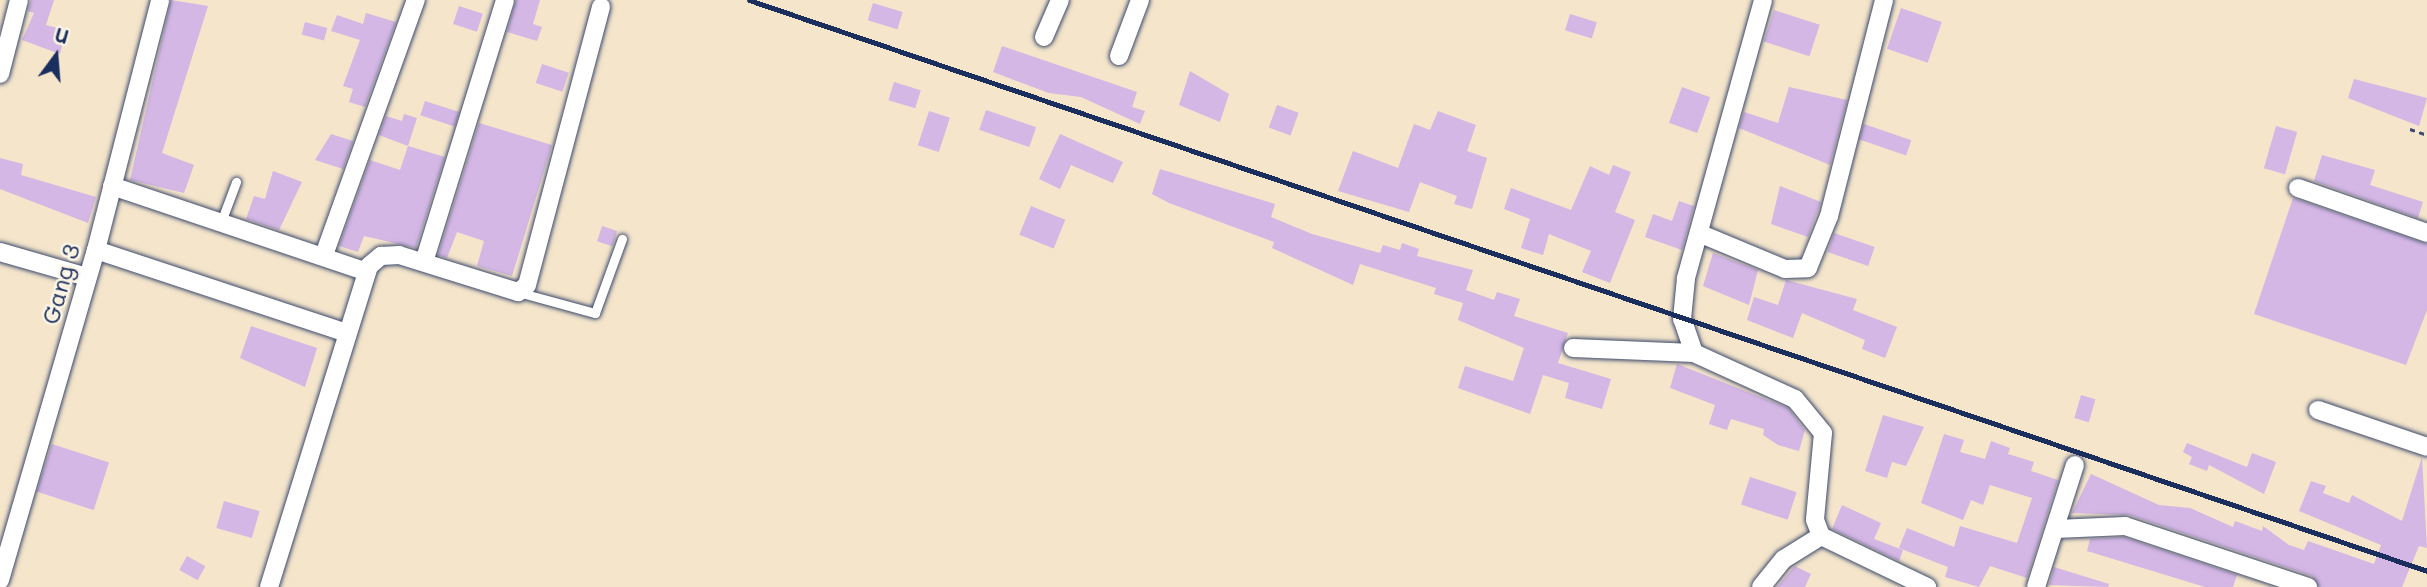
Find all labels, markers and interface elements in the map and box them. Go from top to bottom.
north arrow [21,21,91,91]
text: U [52,21,72,49]
street label: Gang 3 [35,241,85,327]

